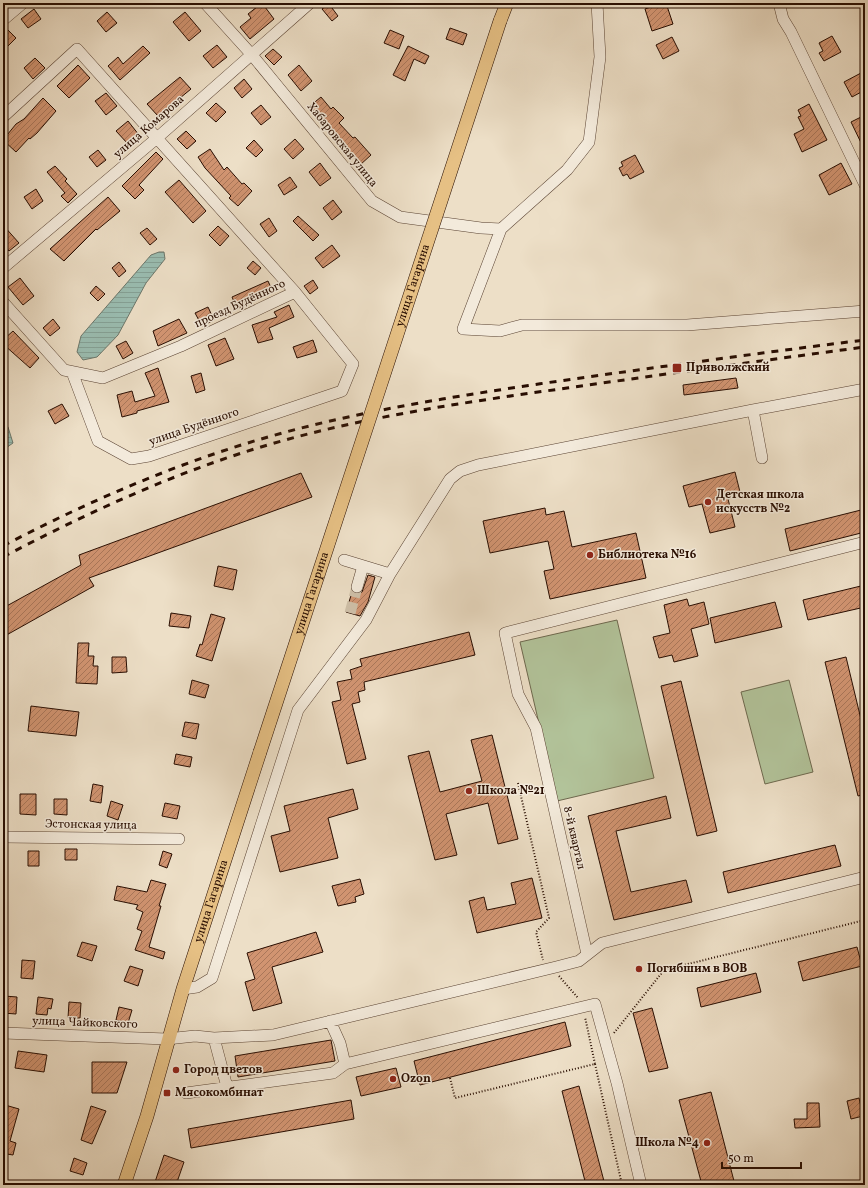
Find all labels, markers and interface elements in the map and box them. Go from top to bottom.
street label: улица Комарова [110,92,188,162]
street label: Хабаровская улица [303,99,381,191]
street label: улица Гагарина [392,242,434,329]
street label: проезд Будённого [192,276,288,332]
place label: Приволжский [686,360,770,376]
marker: Приволжский [671,362,683,374]
street label: улица Будённого [147,404,241,450]
place label: Детская школа искусств №2 [716,487,805,517]
marker: Детская школа искусств №2 [703,497,713,507]
place label: Библиотека №16 [598,547,697,563]
street label: улица Гагарина [291,550,333,637]
marker: Библиотека №16 [585,550,595,560]
place label: Школа №21 [477,783,545,799]
marker: Школа №21 [464,786,474,796]
street label: 8-й квартал [559,805,589,872]
street label: Эстонская улица [45,816,137,834]
street label: улица Гагарина [191,858,232,945]
place label: Погибшим в ВОВ [647,961,747,977]
marker: Погибшим в ВОВ [634,964,644,974]
street label: улица Чайковского [32,1013,138,1033]
place label: Город цветов [184,1062,263,1078]
marker: Город цветов [171,1065,181,1075]
place label: Ozon [401,1071,431,1087]
marker: Ozon [388,1074,398,1084]
place label: Мясокомбинат [175,1085,264,1101]
marker: Мясокомбинат [162,1088,172,1098]
place label: Школа №4 [635,1135,699,1151]
marker: Школа №4 [702,1138,712,1148]
scale bar [722,1144,801,1170]
text: 50 m [728,1151,754,1167]

